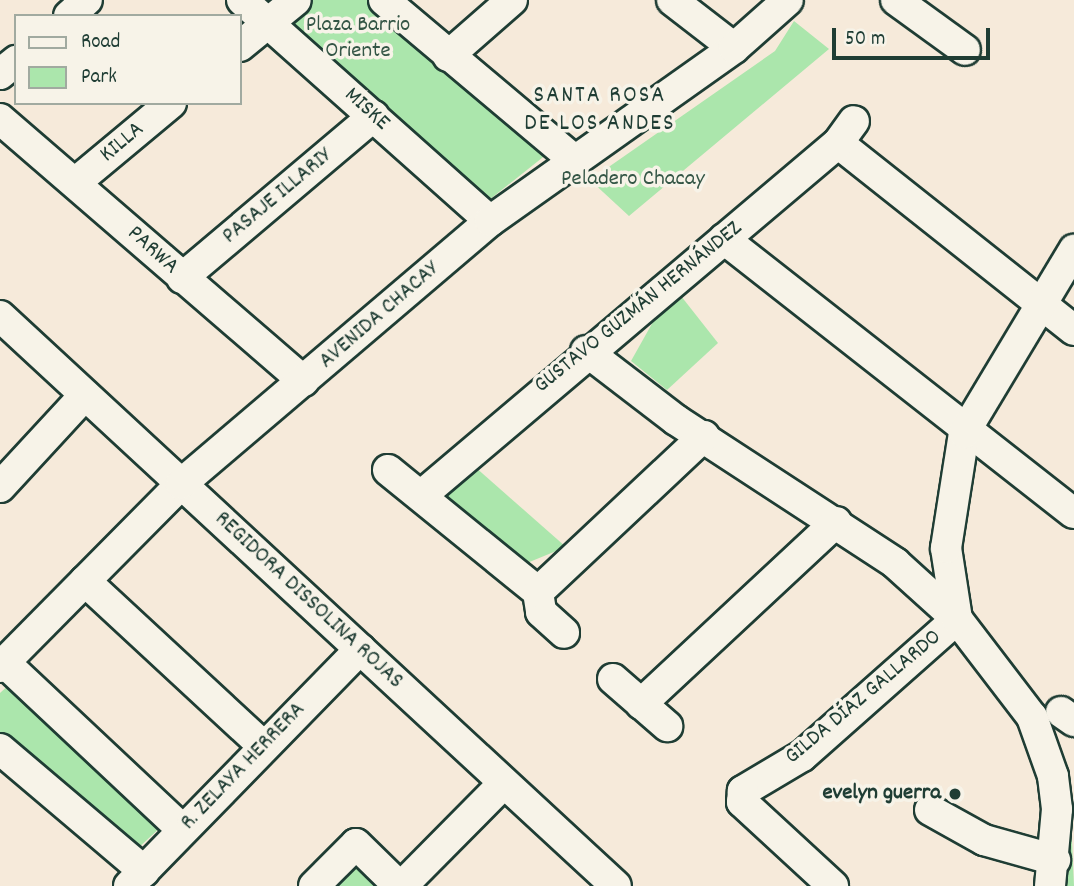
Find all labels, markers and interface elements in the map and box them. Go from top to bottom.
park label: Plaza Barrio Oriente [306,12,410,66]
legend [14,14,242,105]
scale bar [836,14,993,58]
text: 50 m [845,25,885,55]
text: Road [81,28,120,58]
text: Park [81,63,117,93]
street label: MISKE [338,82,394,138]
district label: SANTA ROSA DE LOS ANDES [526,83,674,139]
street label: KILLA [95,117,151,169]
street label: PASAJE ILLARIY [217,143,339,251]
park label: Peladero Chacay [561,166,705,194]
street label: GUSTAVO GUZMÁN HERNÁNDEZ [529,216,749,400]
street label: PARWA [120,221,184,281]
street label: AVENIDA CHACAY [314,256,446,376]
street label: REGIDORA DISSOLINA ROJAS [208,506,408,696]
street label: GILDA DÍAZ GALLARDO [780,624,948,772]
street label: R. ZELAYA HERRERA [176,697,312,837]
place label: evelyn guerra [823,780,941,808]
marker: evelyn guerra [947,786,963,802]

